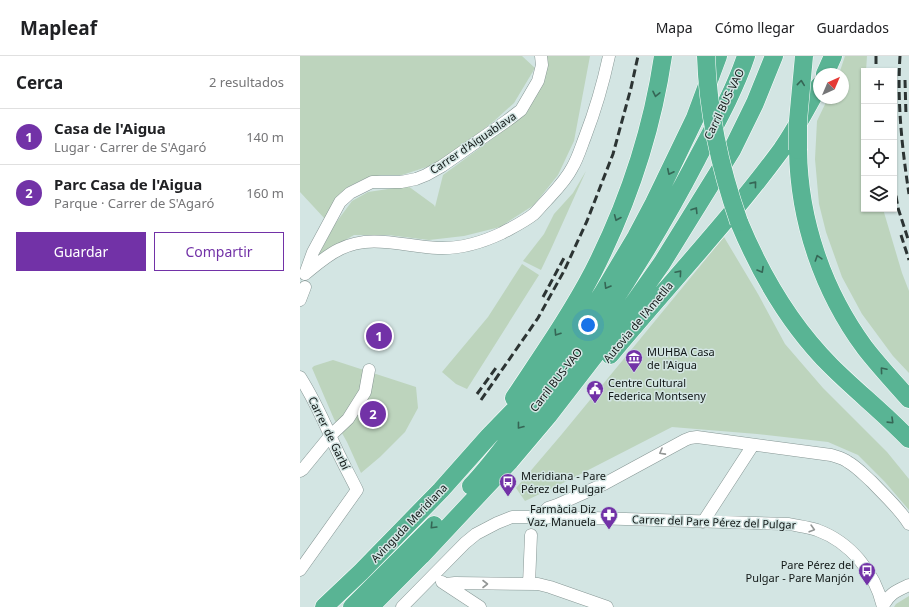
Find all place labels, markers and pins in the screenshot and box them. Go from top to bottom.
pin: 1 [366,321,392,351]
place label: MUHBA Casa de l'Aigua [647,344,715,372]
museum icon: MUHBA Casa de l'Aigua [624,348,644,373]
place label: Centre Cultural Federica Montseny [608,375,706,403]
public building icon: Centre Cultural Federica Montseny [585,379,605,404]
pin: 2 [360,399,386,429]
place label: Meridiana - Pare Pérez del Pulgar [521,468,606,496]
bus stop icon: Meridiana - Pare Pérez del Pulgar [498,472,518,497]
place label: Farmàcia Diz Vaz, Manuela [528,501,596,529]
pharmacy icon: Farmàcia Diz Vaz, Manuela [599,505,619,530]
place label: Pare Pérez del Pulgar - Pare Manjón [746,557,854,585]
bus stop icon: Pare Pérez del Pulgar - Pare Manjón [857,561,877,586]

